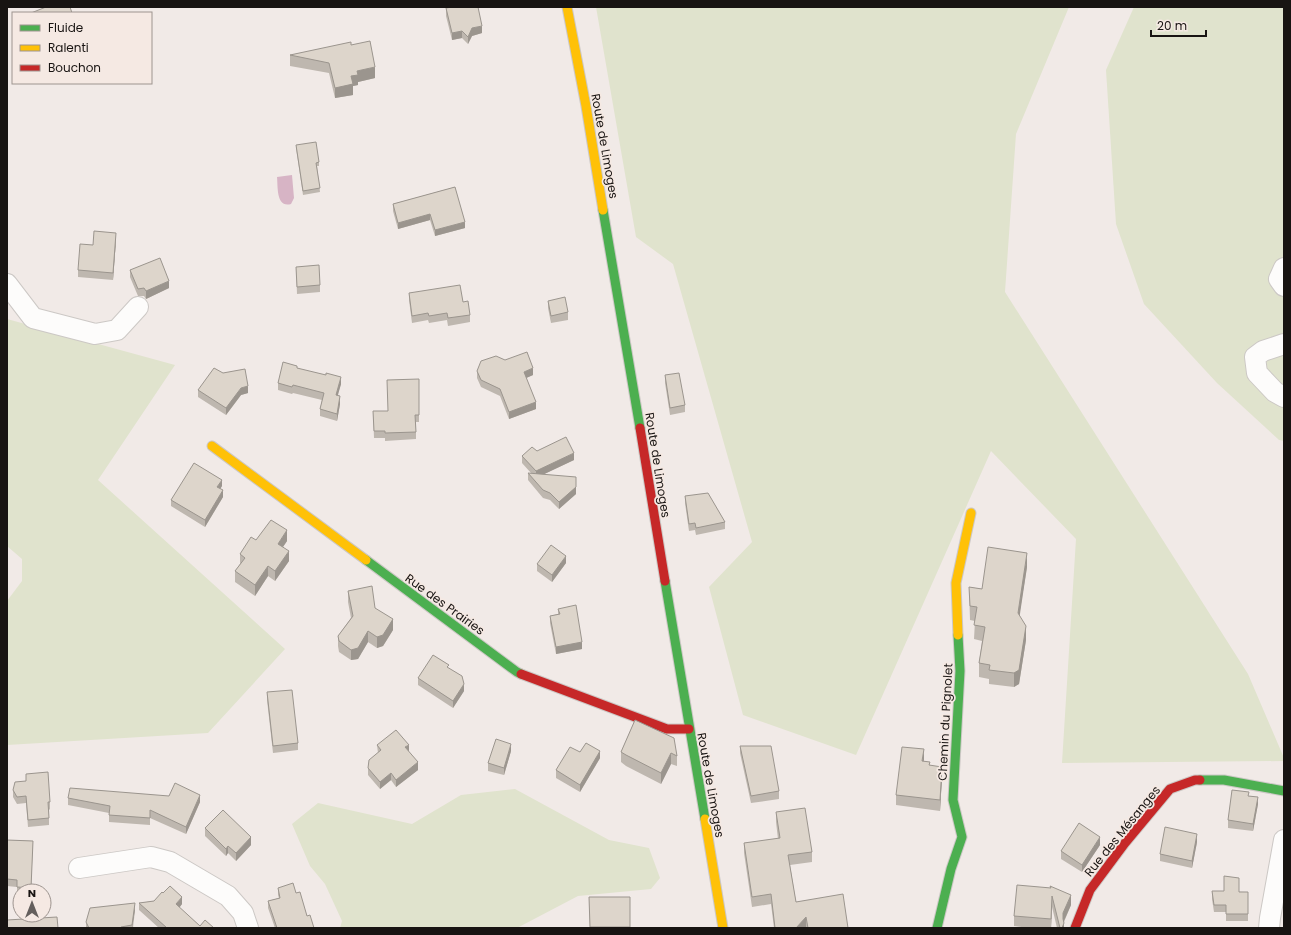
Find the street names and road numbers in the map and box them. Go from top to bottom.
street label: Route de Limoges [587,92,623,200]
street label: Route de Limoges [641,411,675,519]
street label: Rue des Prairies [402,569,488,639]
street label: Chemin du Pignolet [933,663,957,781]
street label: Route de Limoges [693,731,729,839]
street label: Rue des Mésanges [1080,782,1164,880]

